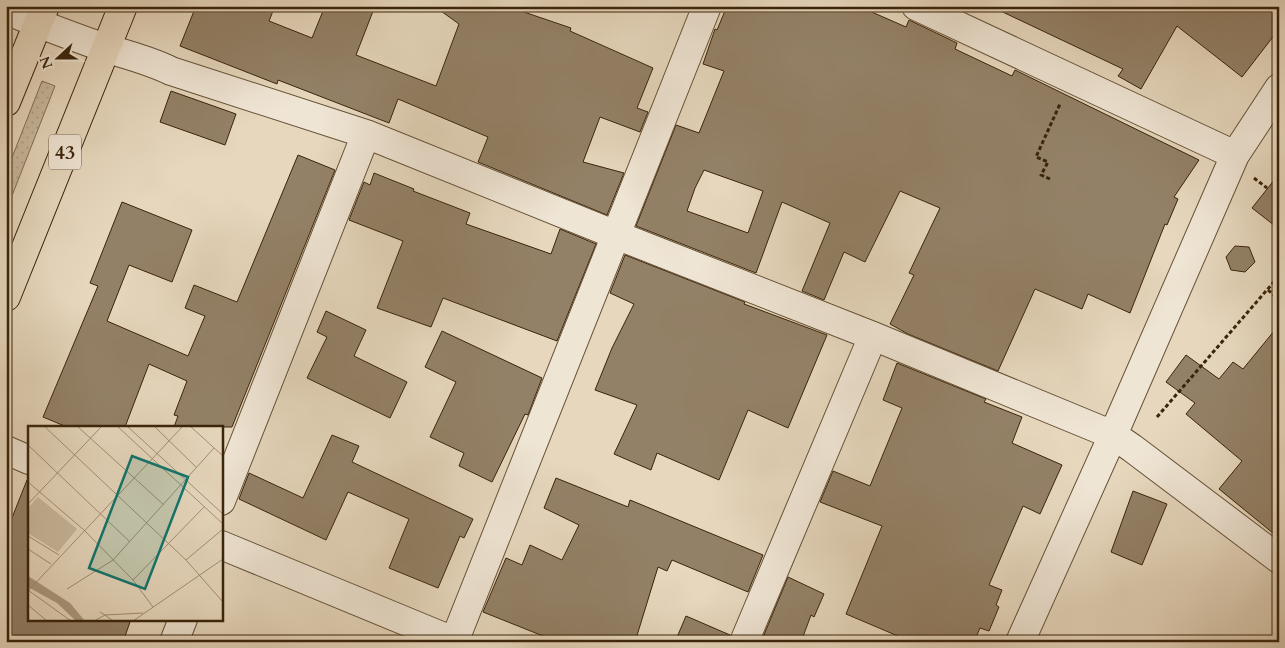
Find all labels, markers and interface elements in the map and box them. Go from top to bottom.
north arrow [32,32,82,82]
text: N [35,53,57,72]
road number: 43 [49,134,81,170]
inset map [28,426,222,620]

